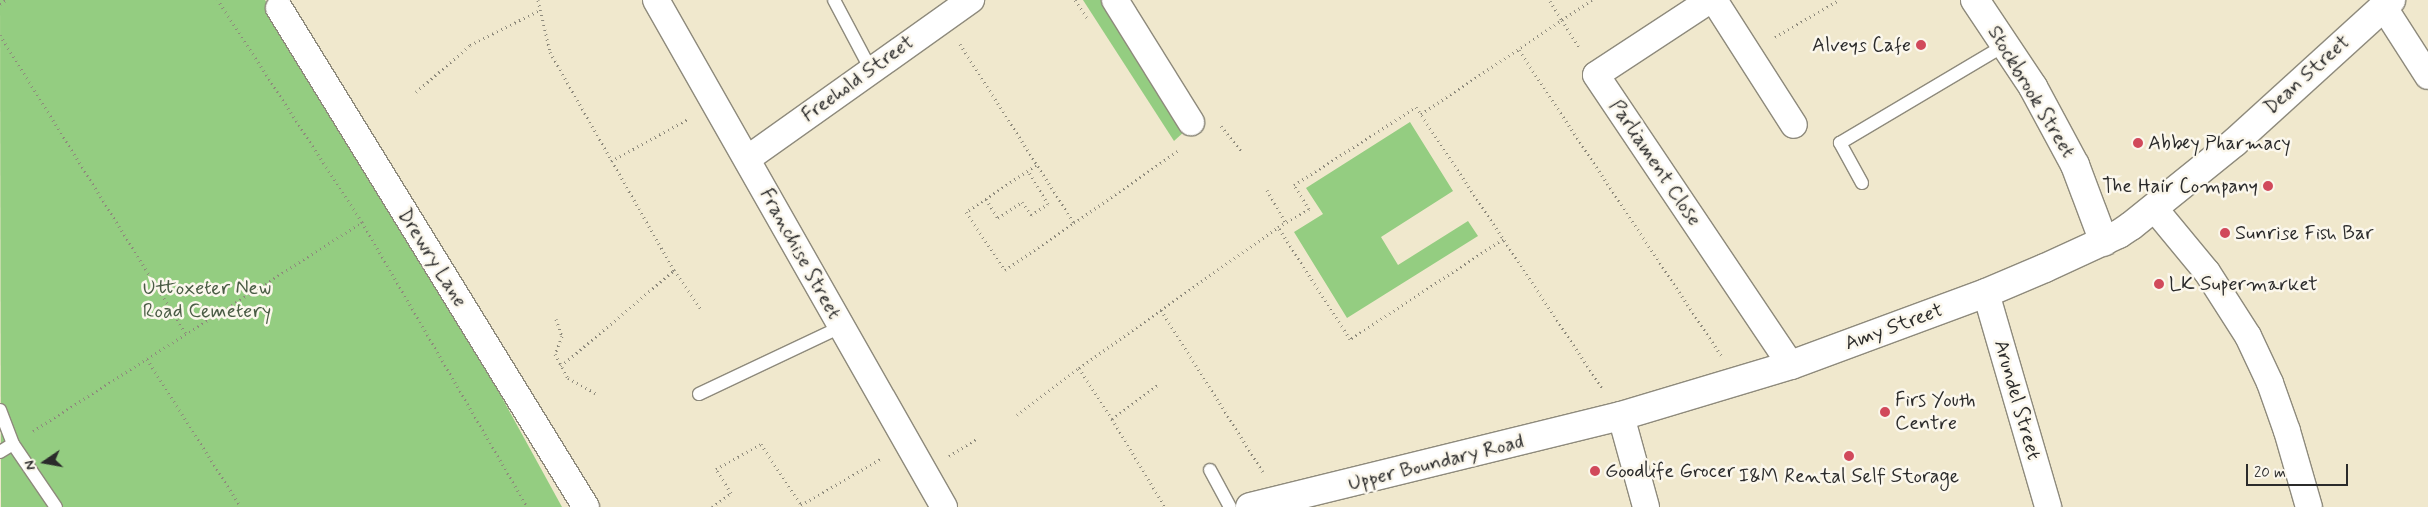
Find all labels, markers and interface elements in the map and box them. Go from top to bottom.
street label: Stockbrook Street [1981,20,2081,164]
street label: Freehold Street [798,31,918,127]
street label: Dean Street [2260,31,2354,119]
place label: Alveys Cafe [1808,33,1911,57]
marker: Alveys Cafe [1915,39,1927,51]
street label: Parliament Close [1604,95,1706,231]
place label: Abbey Pharmacy [2148,131,2291,155]
marker: Abbey Pharmacy [2132,137,2144,149]
place label: The Hair Company [2101,174,2258,198]
marker: The Hair Company [2262,180,2274,192]
street label: Franchise Street [753,183,847,325]
street label: Drewry Lane [392,204,472,312]
place label: Sunrise Fish Bar [2235,221,2373,245]
marker: Sunrise Fish Bar [2219,227,2231,239]
place label: LK Supermarket [2169,272,2314,296]
park label: Uttoxeter New Road Cemetery [140,277,274,324]
marker: LK Supermarket [2153,278,2165,290]
street label: Amy Street [1842,298,1946,356]
street label: Arundel Street [1988,336,2046,464]
place label: Firs Youth Centre [1895,389,1976,436]
marker: Firs Youth Centre [1879,406,1891,418]
street label: Upper Boundary Road [1346,430,1526,496]
north arrow [20,437,70,487]
marker: I&M Rental Self Storage [1843,450,1855,462]
scale bar [2248,454,2350,486]
text: N [21,459,40,472]
place label: Goodlife Grocer [1605,459,1735,483]
text: 20 m [2254,463,2286,483]
place label: I&M Rental Self Storage [1745,464,1953,488]
marker: Goodlife Grocer [1589,465,1601,477]

